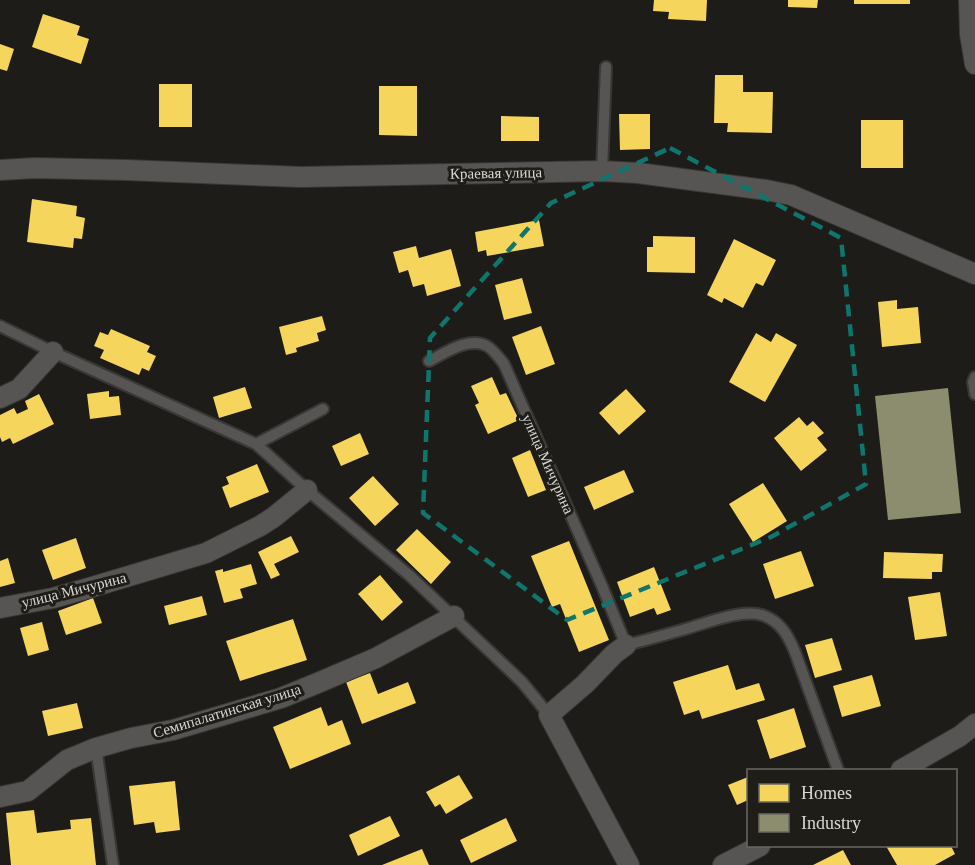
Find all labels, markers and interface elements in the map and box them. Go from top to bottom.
street label: Краевая улица [450,164,542,182]
street label: улица Мичурина [519,412,577,517]
street label: улица Мичурина [20,569,128,611]
street label: Семипалатинская улица [151,681,303,741]
legend [747,769,957,847]
text: Homes [801,783,852,803]
text: Industry [801,813,861,833]

